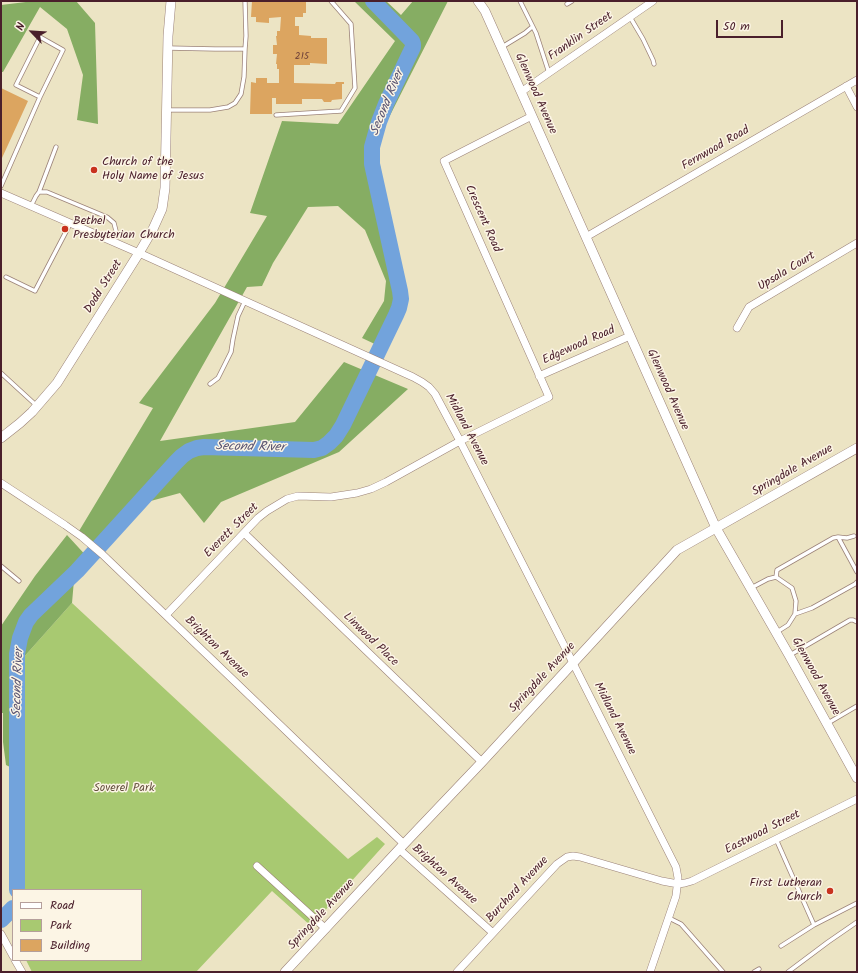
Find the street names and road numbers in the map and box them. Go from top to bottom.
street label: Franklin Street [546,9,616,65]
street label: Glenwood Avenue [511,51,559,137]
street label: Fernwood Road [680,124,752,174]
street label: Crescent Road [461,183,503,255]
street label: Upsala Court [756,249,818,295]
street label: Dodd Street [82,258,126,316]
street label: Edgewood Road [540,324,618,368]
street label: Glenwood Avenue [643,347,691,433]
street label: Midland Avenue [441,392,491,468]
street label: Springdale Avenue [750,442,836,500]
street label: Everett Street [202,501,262,561]
street label: Linwood Place [339,610,401,670]
street label: Brighton Avenue [181,614,251,682]
street label: Glenwood Avenue [788,635,842,719]
street label: Springdale Avenue [507,640,579,716]
street label: Midland Avenue [590,680,638,758]
street label: Eastwood Street [723,808,803,858]
street label: Brighton Avenue [408,842,480,908]
street label: Burchard Avenue [484,854,552,926]
street label: Springdale Avenue [286,877,358,953]

